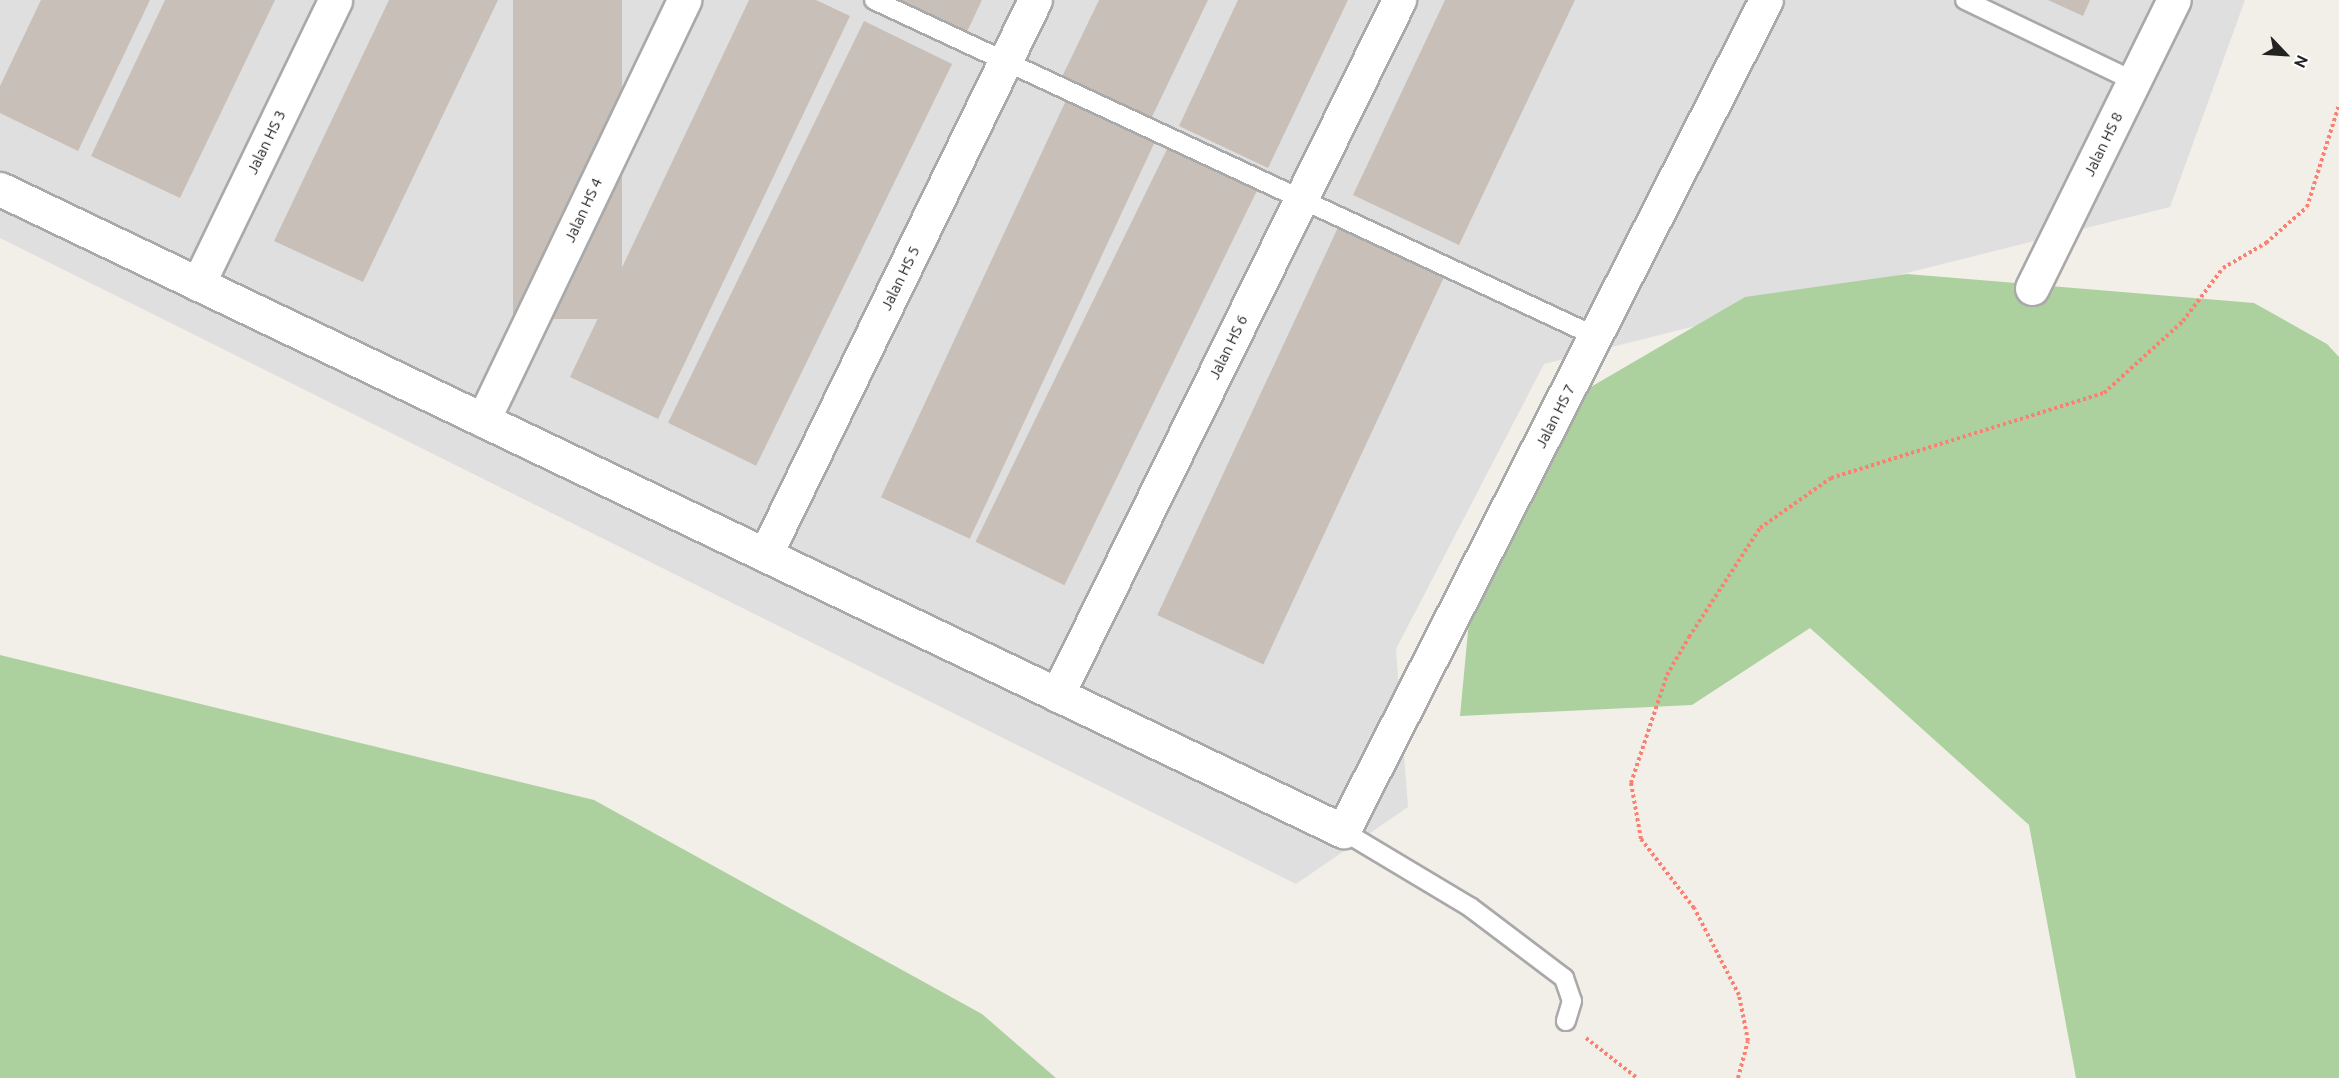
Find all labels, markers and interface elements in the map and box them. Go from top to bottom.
north arrow [2255,24,2315,84]
text: N [2291,52,2312,71]
street label: Jalan HS 3 [243,107,289,177]
street label: Jalan HS 8 [2080,109,2126,179]
street label: Jalan HS 4 [560,175,606,245]
street label: Jalan HS 5 [877,243,923,313]
street label: Jalan HS 6 [1205,312,1251,382]
street label: Jalan HS 7 [1531,381,1579,451]

